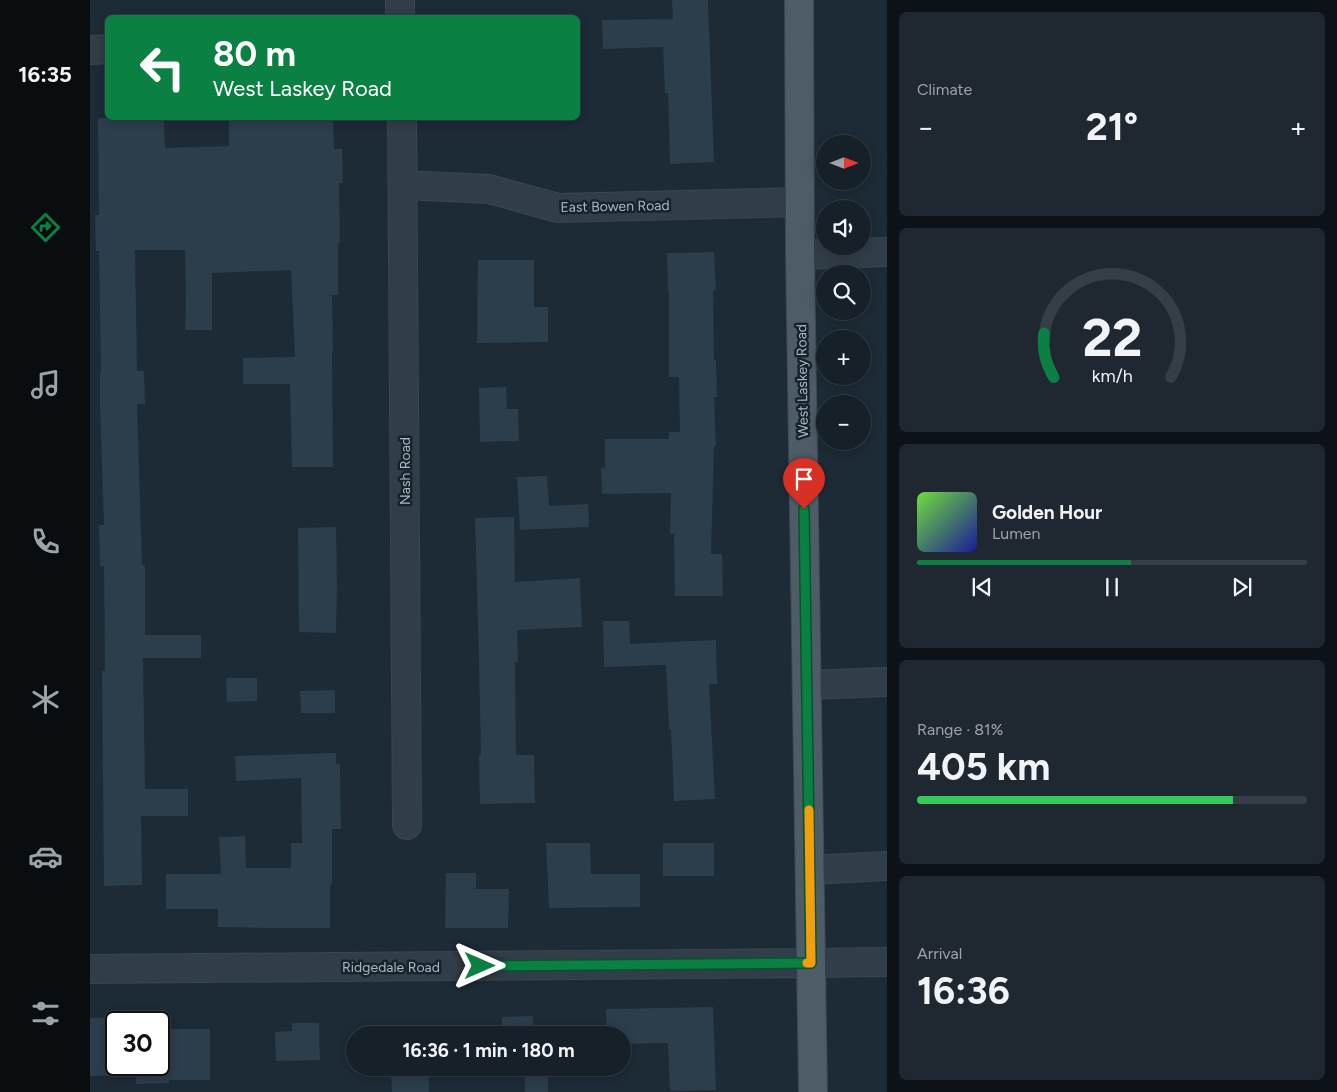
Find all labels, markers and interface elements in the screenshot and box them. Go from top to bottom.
text: 80 m [213,33,296,75]
icon: left [130,35,195,100]
text: 16:35 [18,61,72,88]
text: West Laskey Road [213,75,392,102]
text: Climate [917,80,972,99]
text: 21° [1086,104,1138,150]
text: − [917,110,934,144]
text: + [1290,110,1307,144]
north arrow [816,135,871,190]
map controls [816,135,871,450]
street label: East Bowen Road [560,197,670,216]
button: sound [816,200,871,255]
icon: directions [28,210,63,245]
button: search [816,265,871,320]
text: 22 [1082,307,1142,369]
street label: West Laskey Road [793,324,812,438]
button: + [816,330,871,385]
text: km/h [1092,365,1132,386]
icon: music [28,367,63,402]
button: − [816,395,871,450]
street label: Nash Road [397,437,414,505]
pin [783,458,825,509]
icon: arrive [790,465,818,493]
text: Golden Hour [992,501,1102,524]
icon: phone [28,524,63,559]
text: Lumen [992,524,1041,543]
icon: previous [968,573,996,601]
icon: pause [1098,573,1126,601]
icon: next [1228,573,1256,601]
icon: climate [28,682,63,717]
text: Range · 81% [917,720,1003,739]
text: 405 km [917,744,1050,790]
icon: car [28,839,63,874]
position arrow [453,939,505,991]
text: Arrival [917,944,962,963]
street label: Ridgedale Road [342,959,440,976]
text: 16:36 [917,968,1010,1014]
icon: filters [28,996,63,1031]
speed limit sign: 30 [105,1011,170,1076]
text: 16:36 · 1 min · 180 m [402,1039,575,1062]

